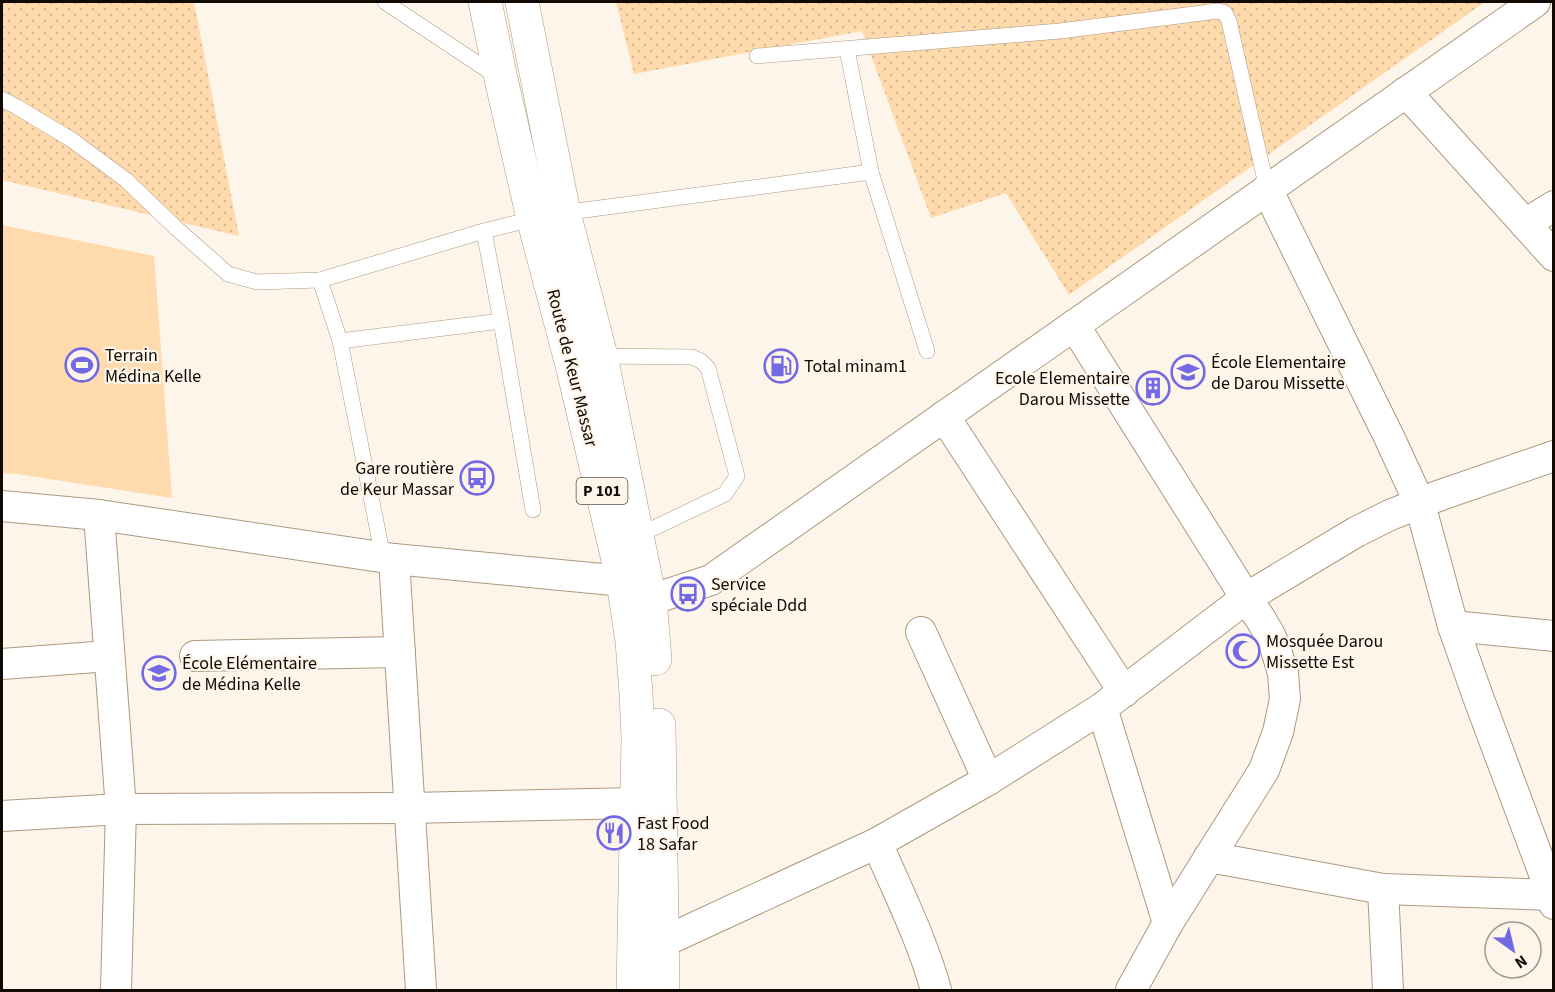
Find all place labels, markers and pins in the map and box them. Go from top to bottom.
place label: Terrain Médina Kelle [105,343,201,389]
sports icon: Terrain Médina Kelle [64,347,100,383]
fuel station icon: Total minam1 [763,348,799,384]
place label: École Elementaire de Darou Missette [1211,350,1346,396]
place label: Total minam1 [804,354,907,379]
school or university icon: École Elementaire de Darou Missette [1170,354,1206,390]
place label: Ecole Elementaire Darou Missette [995,366,1130,412]
building icon: Ecole Elementaire Darou Missette [1135,370,1171,406]
place label: Gare routière de Keur Massar [340,456,455,502]
bus stop icon: Gare routière de Keur Massar [459,460,495,496]
place label: Service spéciale Ddd [711,572,807,618]
bus stop icon: Service spéciale Ddd [670,576,706,612]
place label: Mosquée Darou Missette Est [1266,629,1383,675]
mosque icon: Mosquée Darou Missette Est [1225,633,1261,669]
place label: École Elémentaire de Médina Kelle [182,651,317,697]
school or university icon: École Elémentaire de Médina Kelle [141,655,177,691]
place label: Fast Food 18 Safar [637,811,709,857]
restaurant icon: Fast Food 18 Safar [596,815,632,851]

